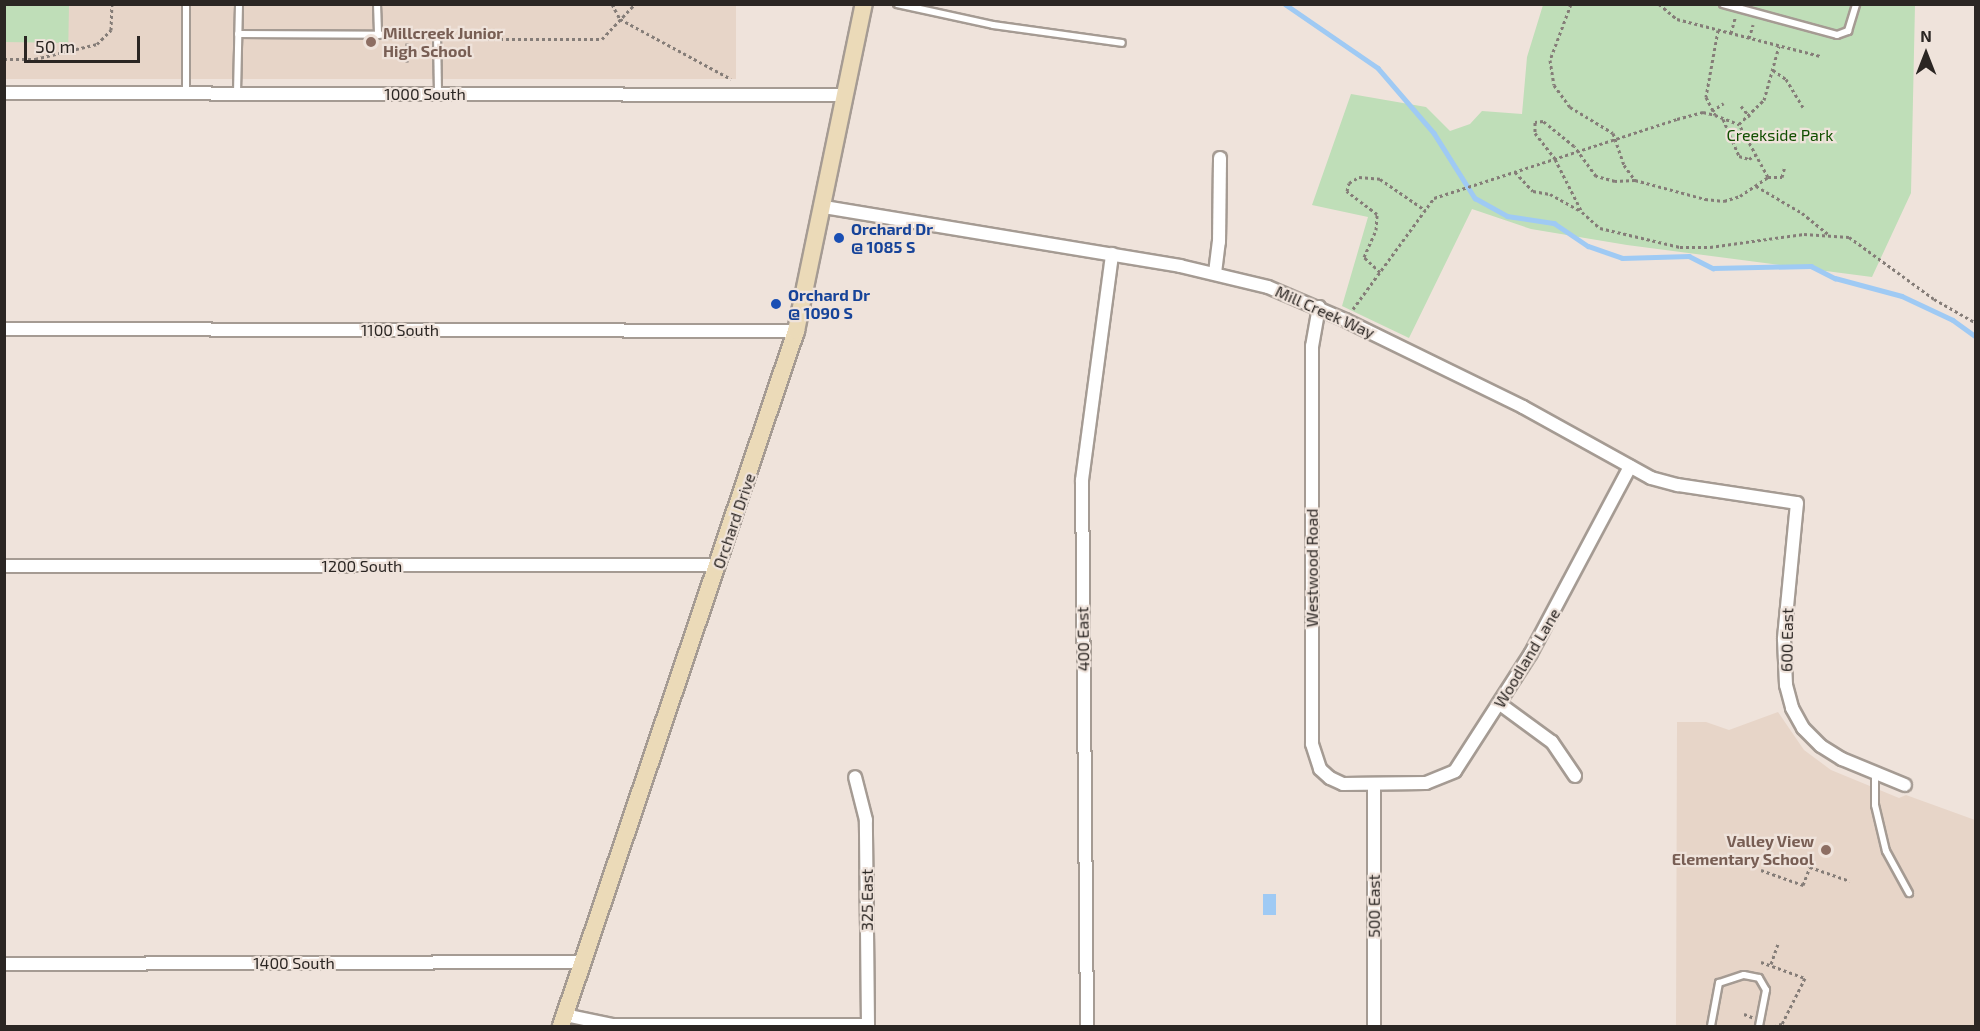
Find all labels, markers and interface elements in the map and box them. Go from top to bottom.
place label: Millcreek Junior High School [383,23,504,61]
scale bar [27,24,142,62]
north arrow [1896,24,1956,84]
text: N [1920,26,1932,45]
text: 50 m [35,35,75,57]
marker: Millcreek Junior High School [364,35,378,49]
street label: 1000 South [384,84,466,104]
park label: Creekside Park [1727,125,1833,145]
place label: Orchard Dr @ 1085 S [851,219,933,257]
marker: Orchard Dr @ 1085 S [832,231,846,245]
street label: Mill Creek Way [1272,281,1378,343]
place label: Orchard Dr @ 1090 S [788,285,870,323]
marker: Orchard Dr @ 1090 S [769,297,783,311]
street label: 1100 South [361,320,439,340]
street label: Orchard Drive [709,471,759,571]
street label: Westwood Road [1302,509,1322,627]
street label: 1200 South [322,556,402,576]
street label: Woodland Lane [1490,605,1564,711]
street label: 400 East [1073,607,1093,671]
street label: 600 East [1777,608,1797,672]
place label: Valley View Elementary School [1671,831,1814,869]
marker: Valley View Elementary School [1819,843,1833,857]
street label: 325 East [857,869,877,931]
street label: 500 East [1364,874,1384,938]
street label: 1400 South [253,953,335,973]

